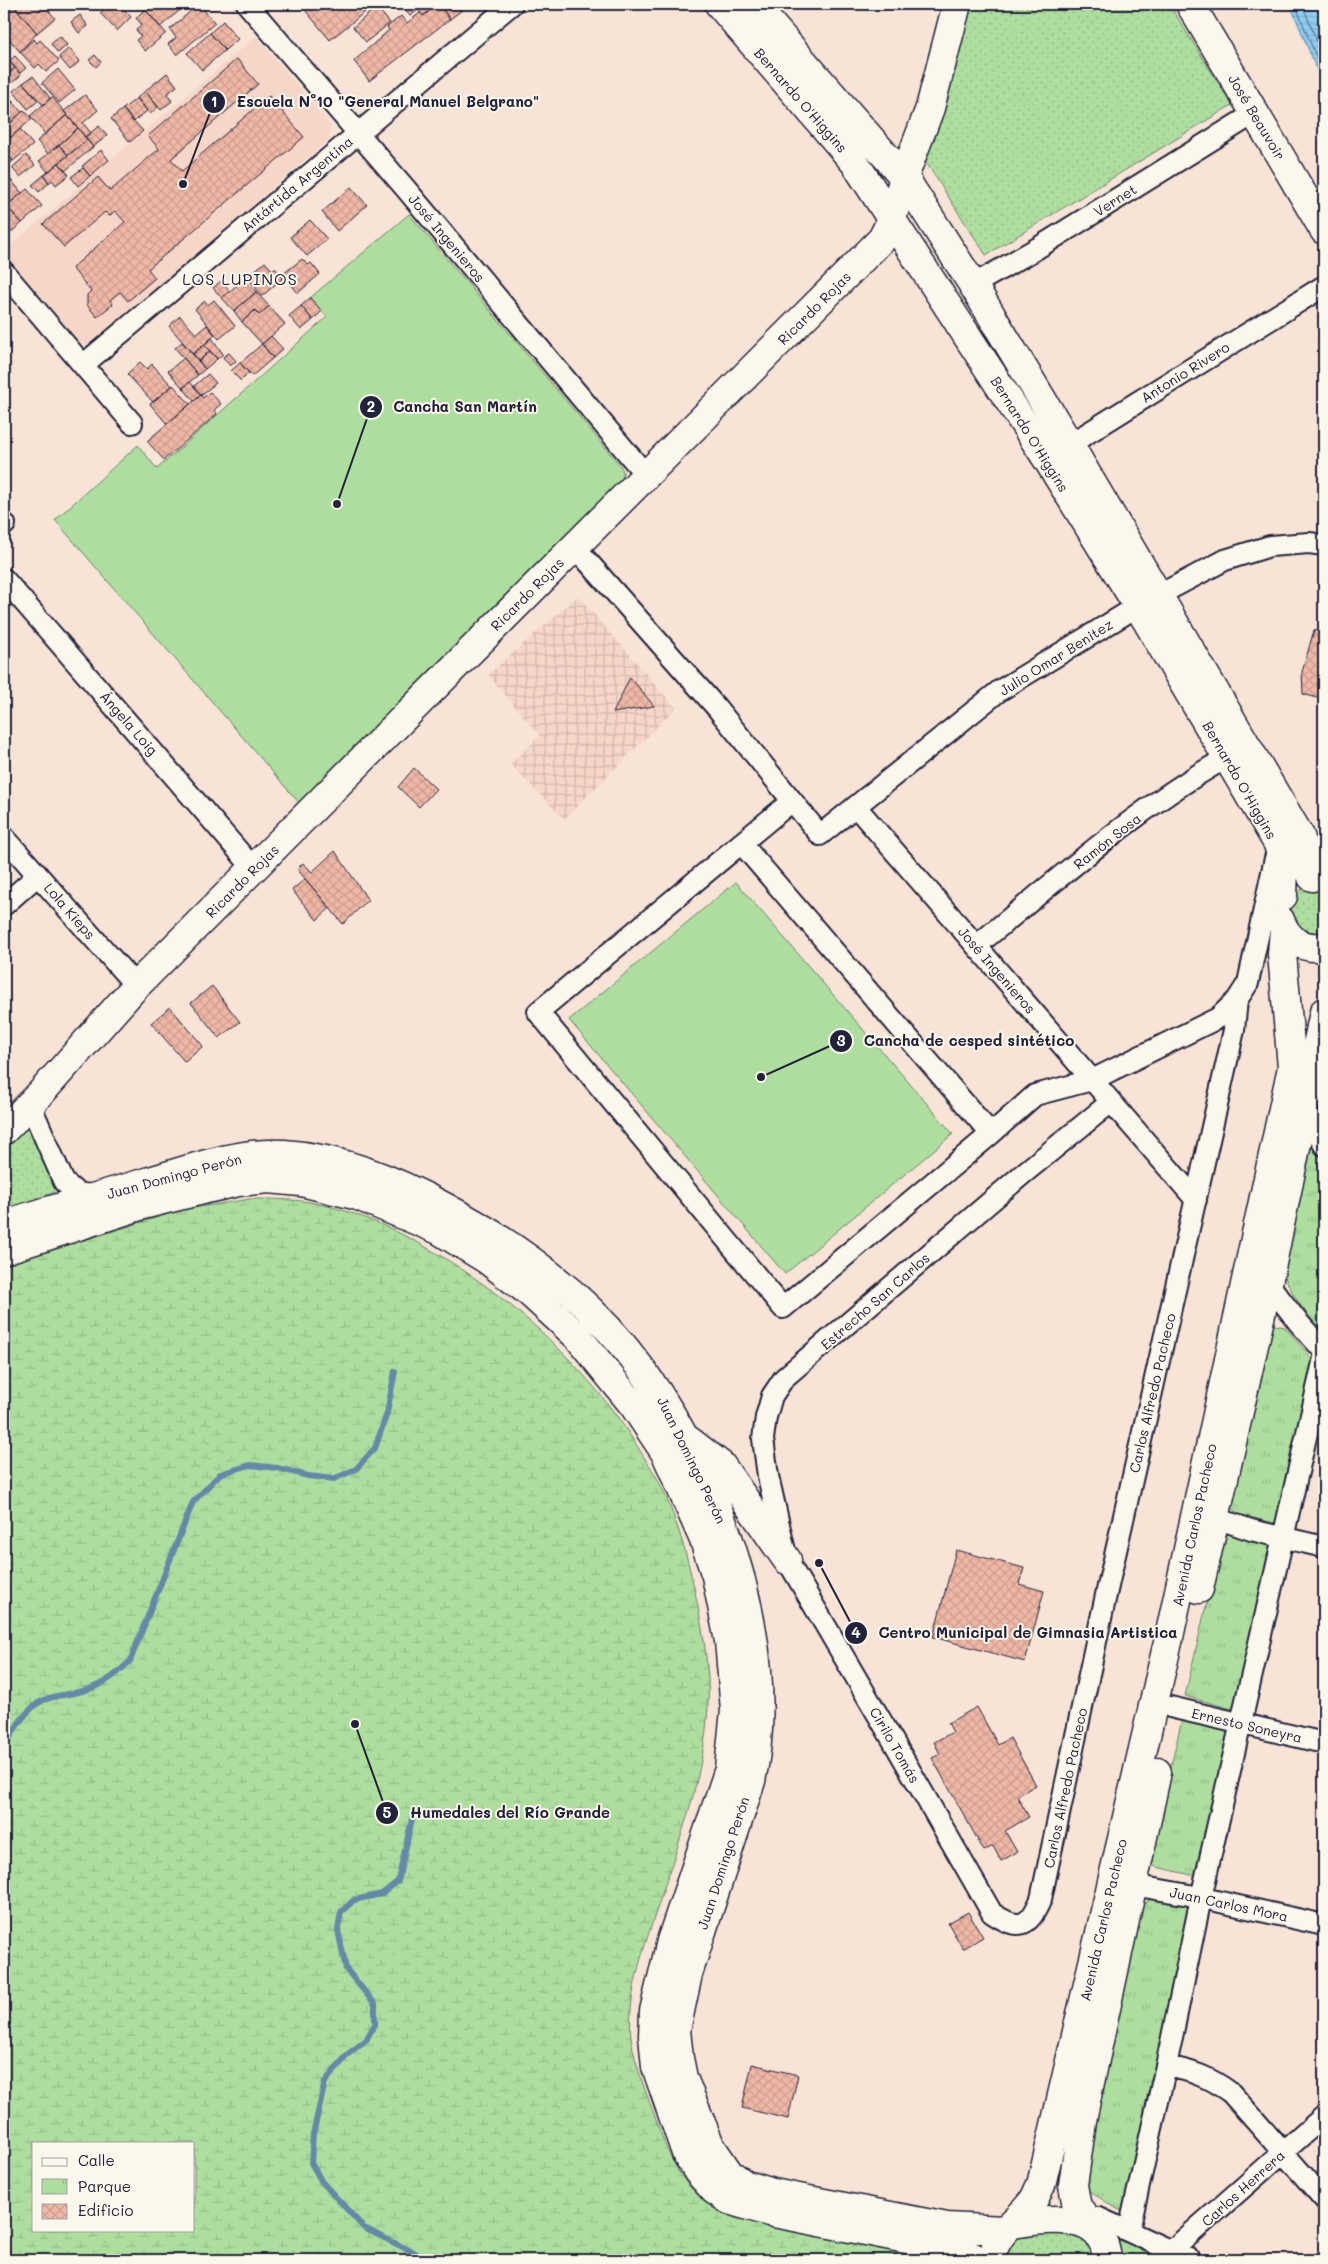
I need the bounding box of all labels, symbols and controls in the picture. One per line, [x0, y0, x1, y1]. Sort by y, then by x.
street label: Bernardo O'Higgins [750, 44, 852, 156]
street label: José Beauvoir [1224, 71, 1290, 163]
callout: Escuela N°10 "General Manuel Belgrano" [202, 87, 550, 117]
text: 1 [211, 91, 217, 111]
text: Escuela N°10 "General Manuel Belgrano" [237, 91, 539, 111]
street label: Antártida Argentina [237, 132, 357, 236]
street label: Vernet [1090, 179, 1140, 221]
street label: José Ingenieros [405, 190, 489, 286]
street label: Ricardo Rojas [773, 267, 855, 349]
district label: LOS LUPINOS [182, 268, 298, 289]
street label: Antonio Rivero [1137, 337, 1233, 407]
street label: Bernardo O'Higgins [987, 373, 1073, 495]
callout: Cancha San Martín [358, 392, 547, 422]
text: 2 [367, 396, 375, 416]
text: Cancha San Martín [393, 396, 537, 416]
street label: Ricardo Rojas [486, 553, 568, 635]
street label: Julio Omar Benitez [996, 614, 1117, 700]
street label: Ángela Loig [96, 687, 162, 759]
street label: Bernardo O'Higgins [1198, 718, 1282, 842]
street label: Ramón Sosa [1069, 809, 1145, 873]
street label: Ricardo Rojas [201, 840, 283, 922]
street label: Lola Kieps [40, 879, 100, 943]
street label: José Ingenieros [954, 922, 1040, 1018]
callout: Cancha de cesped sintético [829, 1026, 1084, 1056]
text: 3 [836, 1030, 846, 1050]
text: Cancha de cesped sintético [864, 1030, 1074, 1050]
street label: Juan Domingo Perón [105, 1149, 243, 1203]
street label: Estrecho San Carlos [816, 1248, 934, 1354]
street label: Carlos Alfredo Pacheco [1124, 1311, 1180, 1475]
street label: Juan Domingo Perón [653, 1394, 731, 1526]
street label: Avenida Carlos Pacheco [1167, 1442, 1221, 1608]
callout: Centro Municipal de Gimnasia Artistica [843, 1618, 1188, 1648]
text: 4 [851, 1622, 861, 1642]
text: Centro Municipal de Gimnasia Artistica [878, 1622, 1178, 1642]
street label: Ernesto Soneyra [1190, 1703, 1304, 1747]
street label: Cirilo Tomás [866, 1704, 924, 1786]
street label: Carlos Alfredo Pacheco [1039, 1706, 1091, 1870]
street label: Juan Domingo Perón [693, 1794, 753, 1932]
callout: Humedales del Río Grande [375, 1798, 620, 1828]
text: 5 [383, 1802, 392, 1822]
text: Humedales del Río Grande [410, 1802, 610, 1822]
street label: Avenida Carlos Pacheco [1075, 1837, 1131, 2003]
street label: Juan Carlos Mora [1168, 1882, 1290, 1926]
legend [32, 2142, 195, 2232]
street label: Carlos Herrera [1197, 2145, 1289, 2231]
text: Calle [78, 2150, 115, 2170]
text: Parque [78, 2176, 131, 2196]
text: Edificio [78, 2200, 134, 2220]

